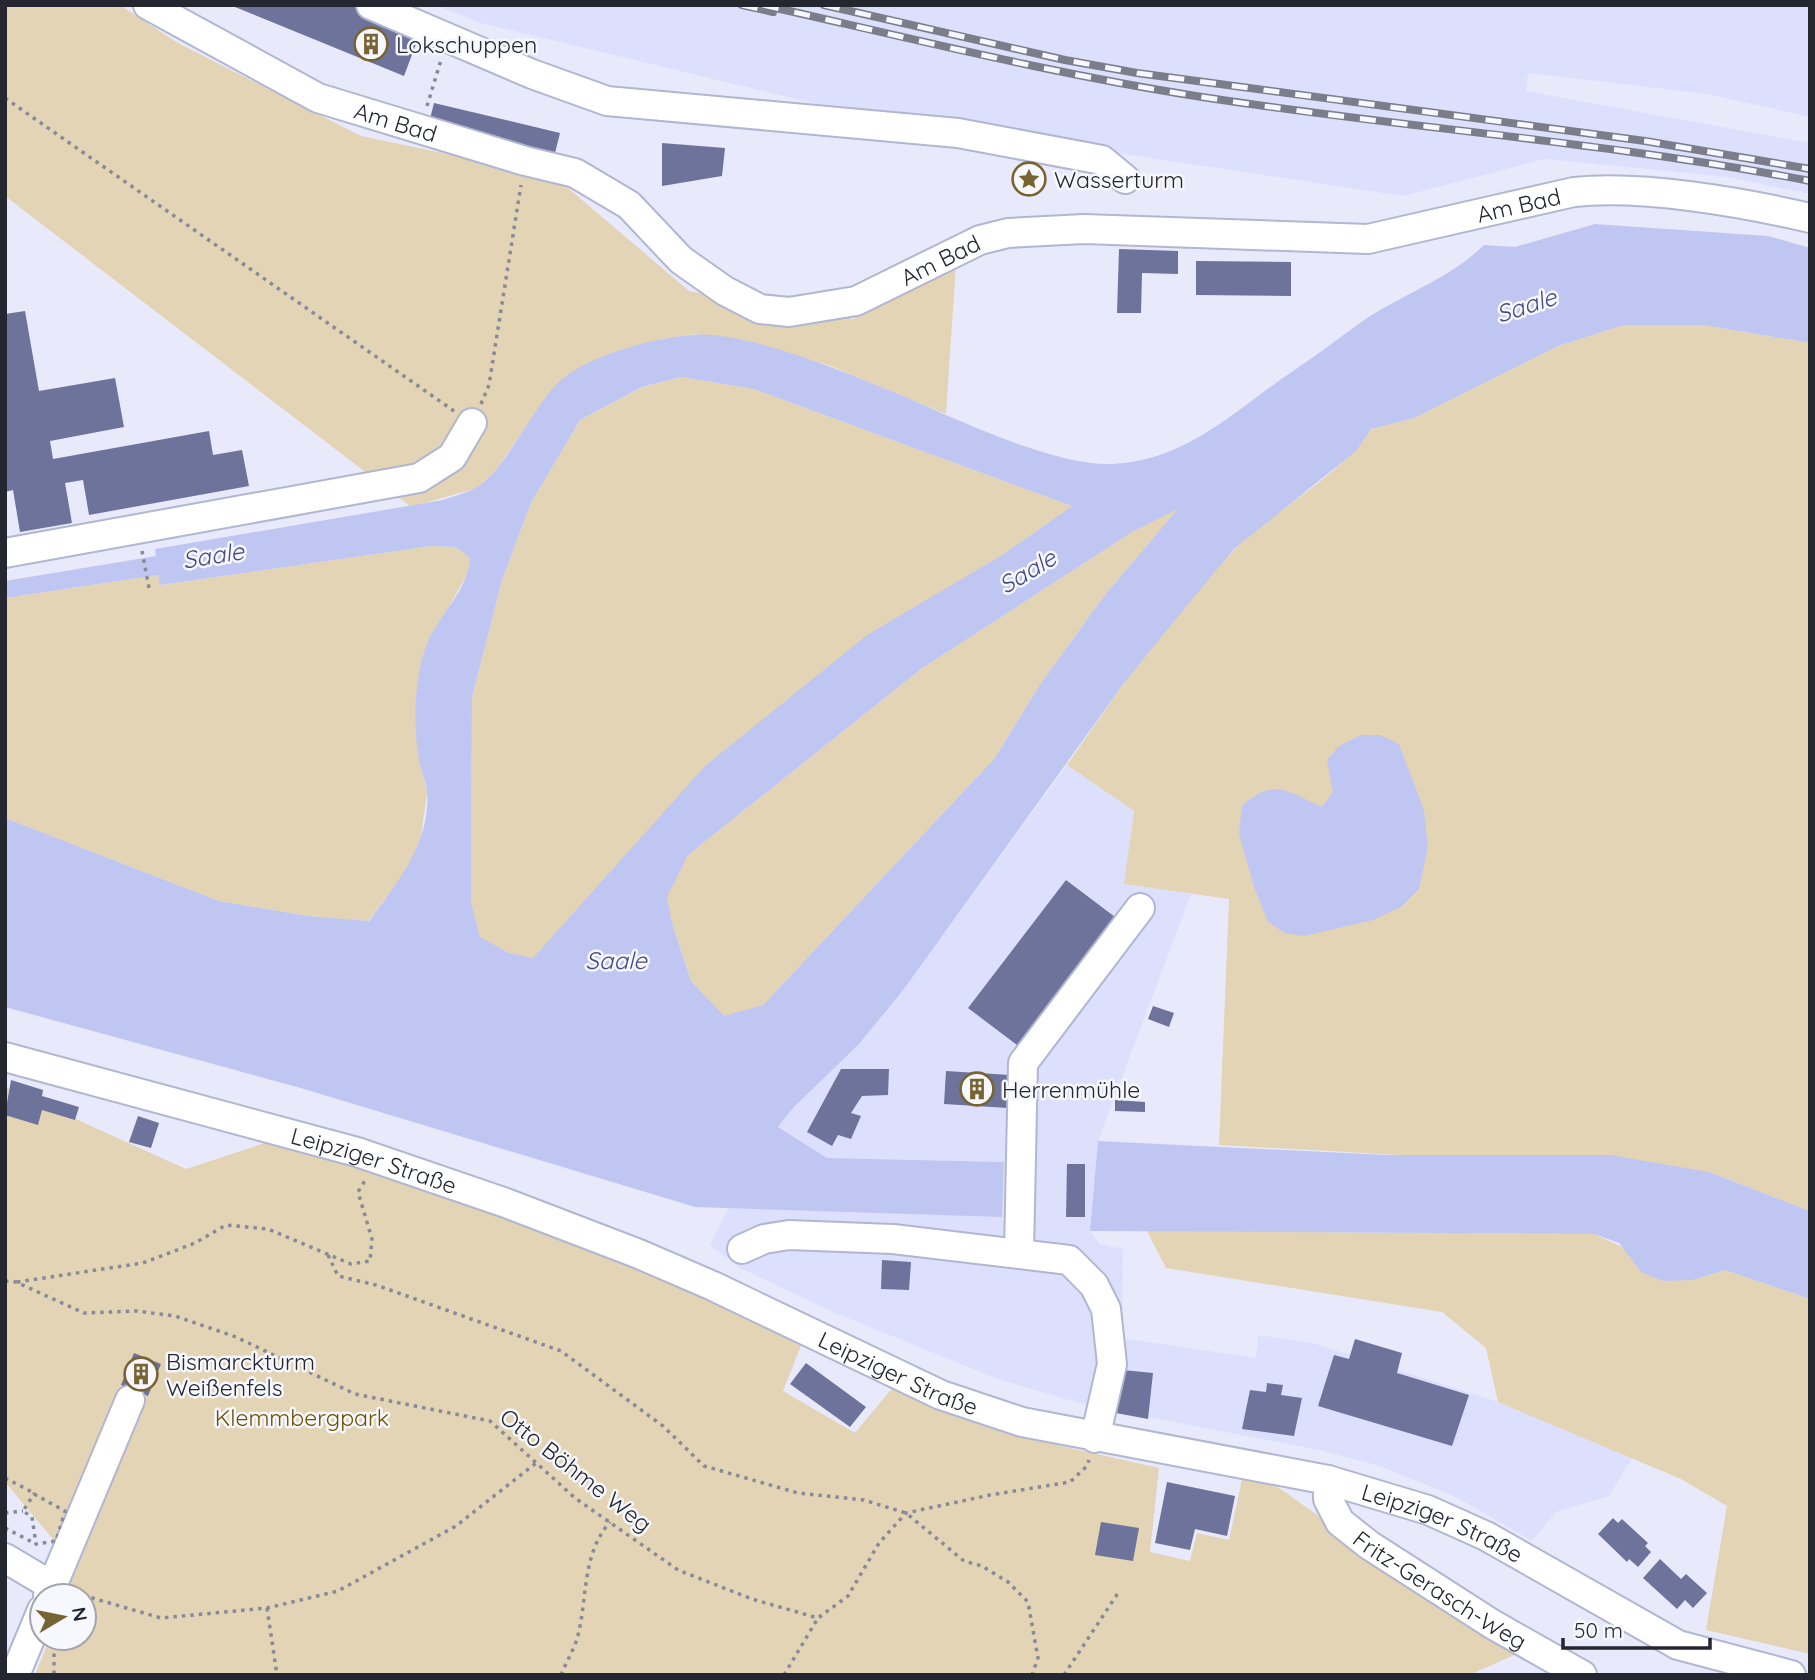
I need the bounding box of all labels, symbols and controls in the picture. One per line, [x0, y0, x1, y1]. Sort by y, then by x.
building icon: Lokschuppen [352, 25, 390, 63]
place label: Lokschuppen [396, 30, 537, 59]
street label: Am Bad [351, 95, 441, 148]
place icon: Wasserturm [1010, 160, 1048, 198]
place label: Wasserturm [1054, 165, 1184, 194]
street label: Am Bad [1474, 181, 1563, 228]
street label: Am Bad [896, 228, 985, 291]
water label: Saale [1492, 281, 1561, 329]
water label: Saale [180, 535, 247, 575]
water label: Saale [993, 542, 1062, 600]
water label: Saale [585, 945, 648, 975]
building icon: Herrenmühle [958, 1070, 996, 1108]
place label: Herrenmühle [1002, 1075, 1140, 1104]
street label: Leipziger Straße [288, 1120, 461, 1200]
street label: Leipziger Straße [814, 1324, 982, 1421]
place label: Bismarckturm Weißenfels [166, 1347, 315, 1402]
building icon: Bismarckturm Weißenfels [122, 1355, 160, 1393]
street label: Otto Böhme Weg [494, 1402, 658, 1538]
park label: Klemmbergpark [215, 1403, 389, 1432]
street label: Leipziger Straße [1359, 1477, 1528, 1569]
street label: Fritz-Gerasch-Weg [1348, 1524, 1532, 1655]
north arrow [28, 1582, 98, 1652]
text: N [67, 1605, 93, 1623]
scale bar [1563, 1606, 1710, 1650]
text: 50 m [1574, 1617, 1623, 1643]

